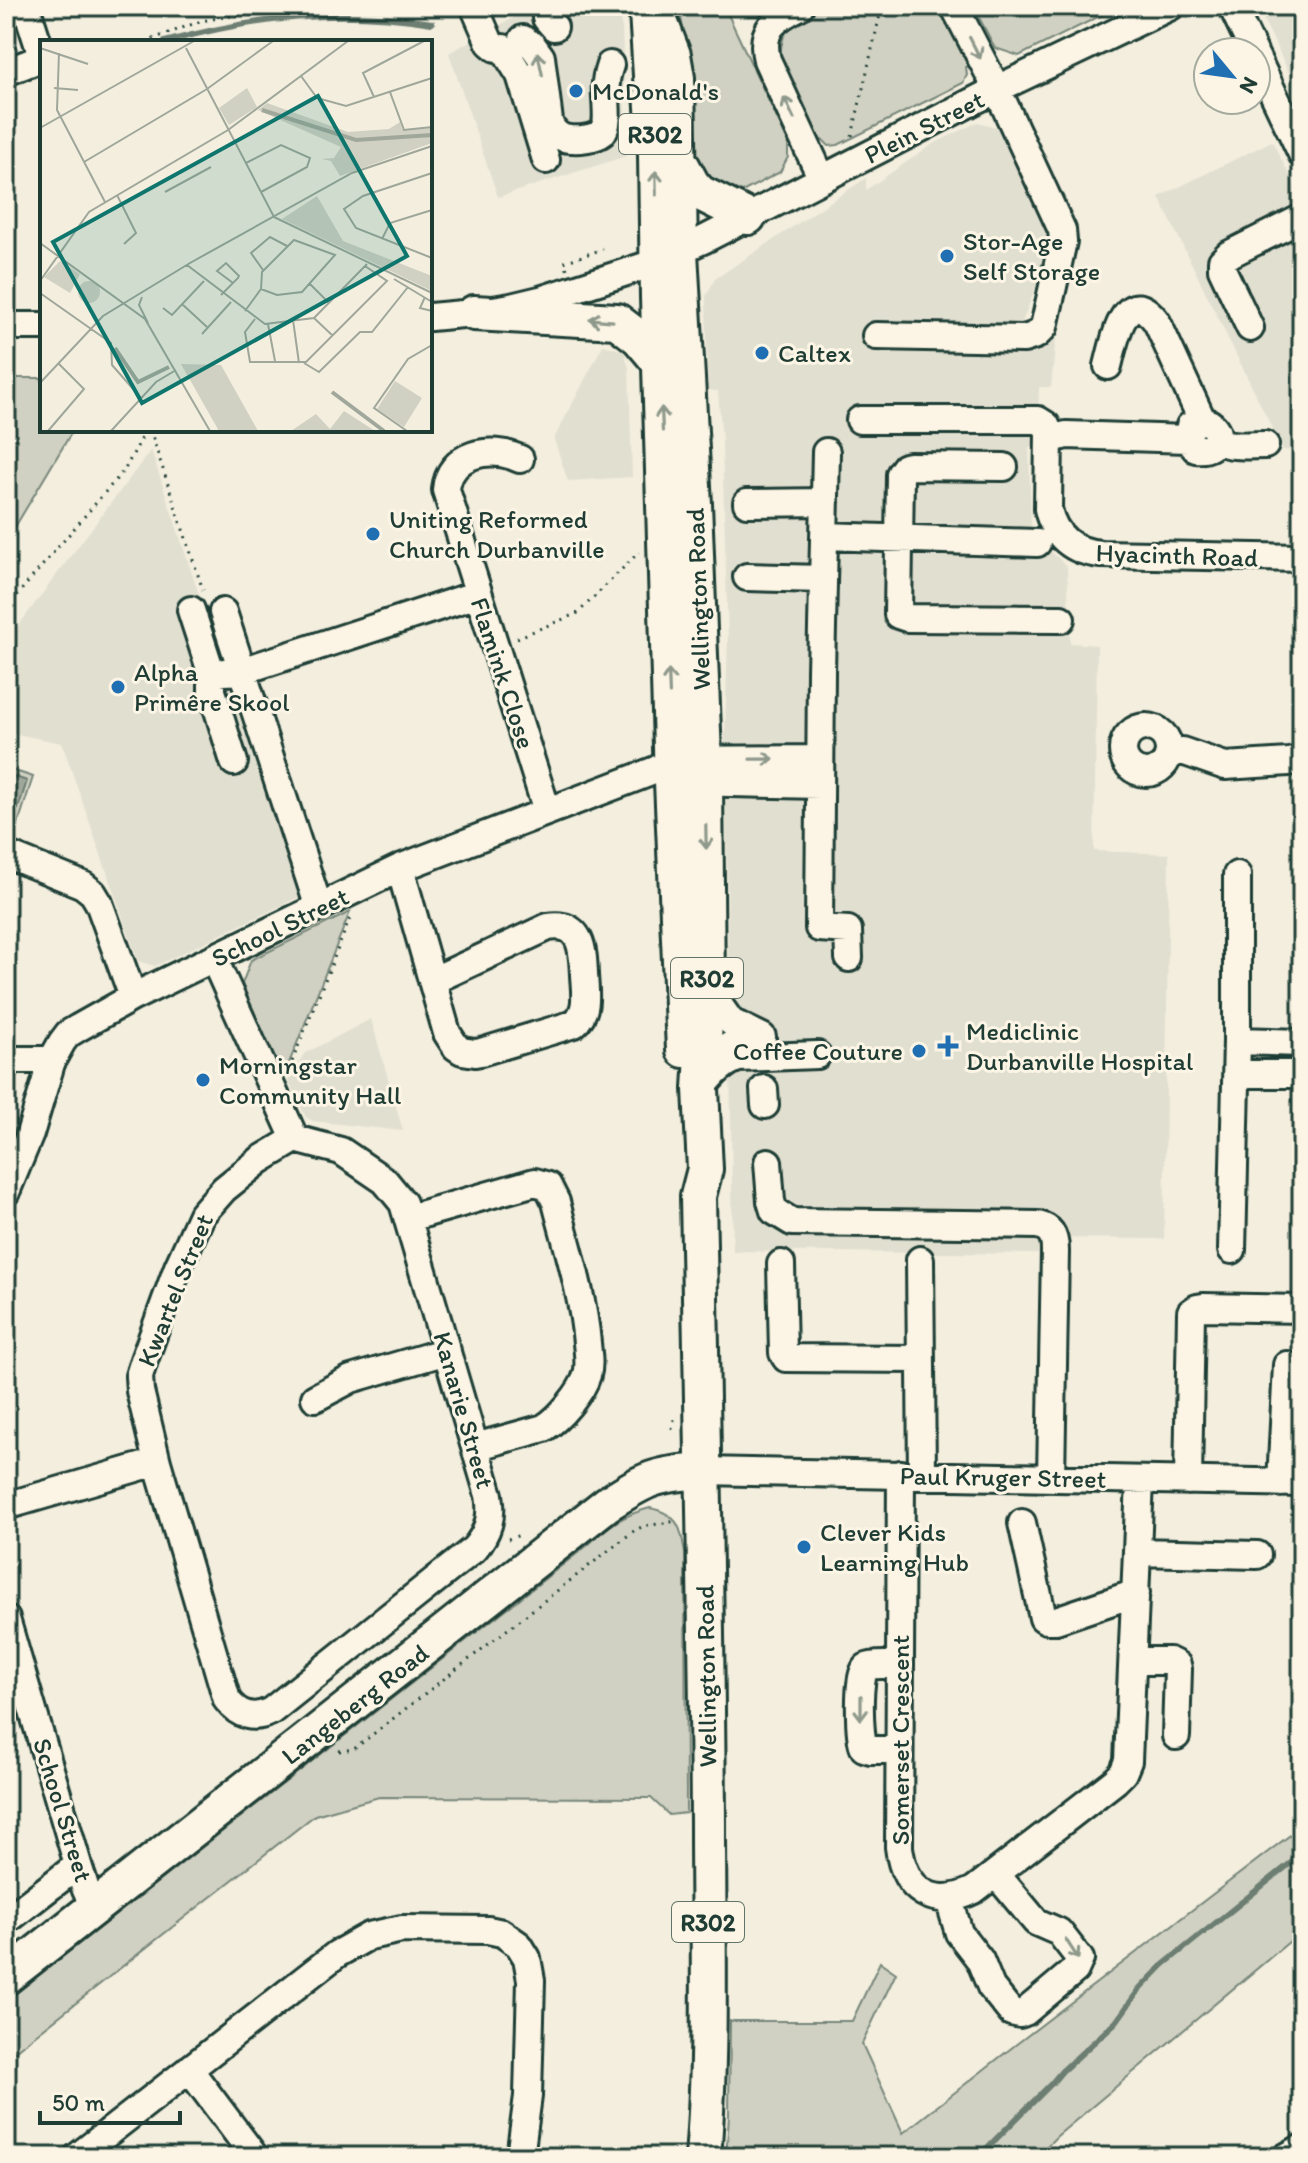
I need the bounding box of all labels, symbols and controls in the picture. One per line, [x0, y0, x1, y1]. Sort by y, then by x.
one-way arrow [968, 35, 984, 59]
north arrow [1192, 36, 1272, 116]
inset map [40, 40, 432, 432]
one-way arrow [532, 52, 547, 78]
text: N [1234, 72, 1264, 98]
place label: McDonald's [592, 75, 719, 107]
marker: McDonald's [567, 82, 585, 100]
street label: Plein Street [859, 83, 990, 171]
one-way arrow [781, 96, 796, 120]
road number: R302 [619, 114, 691, 154]
one-way arrow [648, 170, 664, 197]
place label: Stor-Age Self Storage [963, 225, 1100, 287]
marker: Stor-Age Self Storage [938, 247, 956, 265]
one-way arrow [588, 312, 615, 327]
place label: Caltex [778, 337, 851, 369]
marker: Caltex [753, 344, 771, 362]
one-way arrow [655, 406, 670, 433]
place label: Uniting Reformed Church Durbanville [389, 503, 605, 565]
street label: Wellington Road [679, 506, 717, 691]
marker: Uniting Reformed Church Durbanville [364, 525, 382, 543]
street label: Hyacinth Road [1095, 536, 1259, 574]
street label: Flamink Close [463, 593, 543, 753]
place label: Alpha Primêre Skool [134, 656, 290, 718]
one-way arrow [662, 669, 677, 696]
marker: Alpha Primêre Skool [109, 678, 127, 696]
one-way arrow [748, 752, 775, 767]
one-way arrow [698, 823, 714, 850]
street label: School Street [206, 880, 354, 974]
road number: R302 [671, 958, 743, 998]
place label: Mediclinic Durbanville Hospital [966, 1015, 1193, 1077]
place label: Coffee Couture [733, 1035, 903, 1067]
marker: Mediclinic Durbanville Hospital [937, 1035, 959, 1057]
marker: Coffee Couture [910, 1042, 928, 1060]
place label: Morningstar Community Hall [219, 1049, 401, 1111]
marker: Morningstar Community Hall [194, 1071, 212, 1089]
street label: Kwartel Street [130, 1209, 220, 1371]
street label: Kanarie Street [426, 1328, 502, 1492]
street label: Paul Kruger Street [899, 1459, 1107, 1495]
place label: Clever Kids Learning Hub [820, 1516, 969, 1578]
marker: Clever Kids Learning Hub [795, 1538, 813, 1556]
street label: Wellington Road [688, 1584, 724, 1768]
street label: Somerset Crescent [884, 1634, 916, 1845]
street label: Langeberg Road [275, 1637, 435, 1771]
one-way arrow [853, 1694, 869, 1721]
street label: School Street [26, 1734, 100, 1886]
road number: R302 [672, 1902, 744, 1942]
one-way arrow [1064, 1938, 1081, 1960]
scale bar [40, 2075, 180, 2125]
text: 50 m [52, 2088, 105, 2117]

